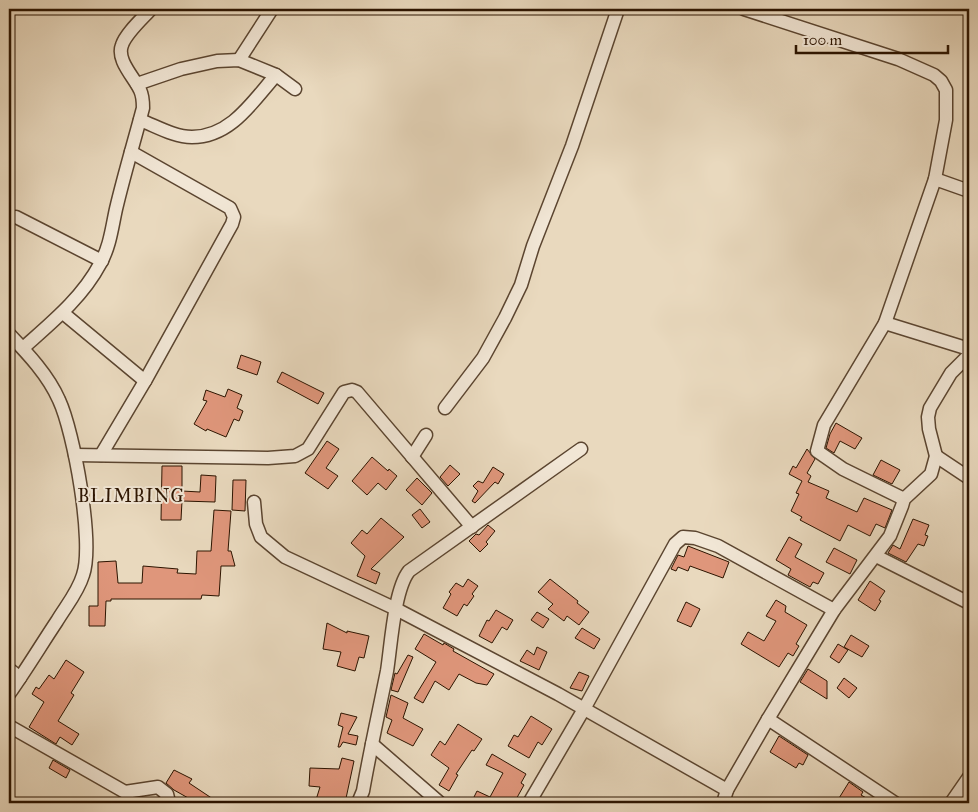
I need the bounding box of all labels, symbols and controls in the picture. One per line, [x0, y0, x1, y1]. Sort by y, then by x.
scale bar [796, 22, 948, 54]
text: 100 m [803, 31, 843, 49]
district label: BLIMBING [77, 485, 185, 507]

